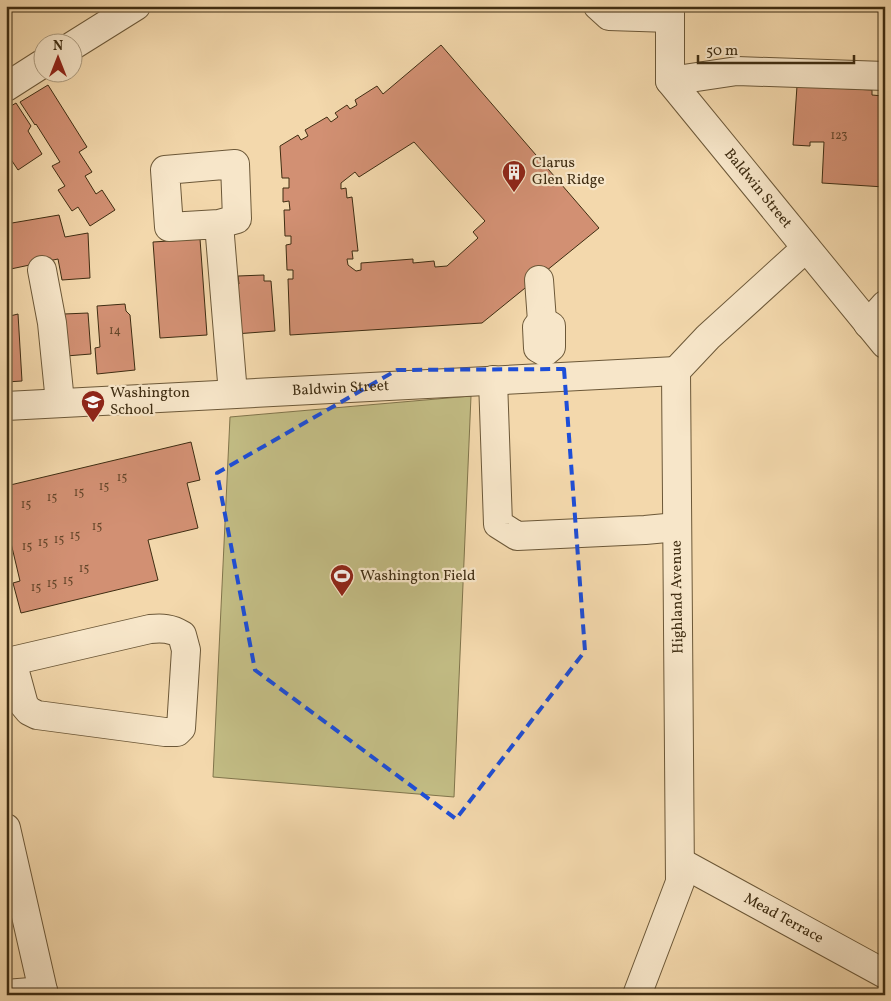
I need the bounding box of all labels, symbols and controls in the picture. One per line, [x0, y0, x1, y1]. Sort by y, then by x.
north arrow [32, 32, 82, 82]
scale bar [698, 32, 855, 64]
text: N [53, 37, 63, 56]
text: 50 m [706, 41, 738, 62]
house number: 123 [831, 128, 847, 144]
street label: Baldwin Street [719, 144, 797, 233]
place label: Clarus Glen Ridge [532, 153, 605, 191]
building icon: Clarus Glen Ridge [501, 159, 527, 193]
house number: 14 [109, 323, 121, 339]
street label: Baldwin Street [291, 376, 390, 402]
place label: Washington School [110, 383, 190, 421]
school or university icon: Washington School [80, 389, 106, 423]
house number: 15 [117, 470, 127, 486]
house number: 15 [99, 479, 109, 495]
house number: 15 [74, 485, 84, 501]
house number: 15 [47, 490, 57, 506]
house number: 15 [21, 497, 31, 513]
house number: 15 [92, 519, 102, 535]
house number: 15 [70, 528, 80, 544]
house number: 15 [54, 532, 64, 548]
house number: 15 [38, 535, 48, 551]
house number: 15 [22, 539, 32, 555]
street label: Highland Avenue [667, 540, 689, 654]
house number: 15 [79, 561, 89, 577]
sports icon: Washington Field [329, 563, 355, 597]
place label: Washington Field [360, 566, 476, 587]
house number: 15 [63, 573, 73, 589]
house number: 15 [47, 576, 57, 592]
house number: 15 [31, 580, 41, 596]
street label: Mead Terrace [740, 888, 827, 949]

